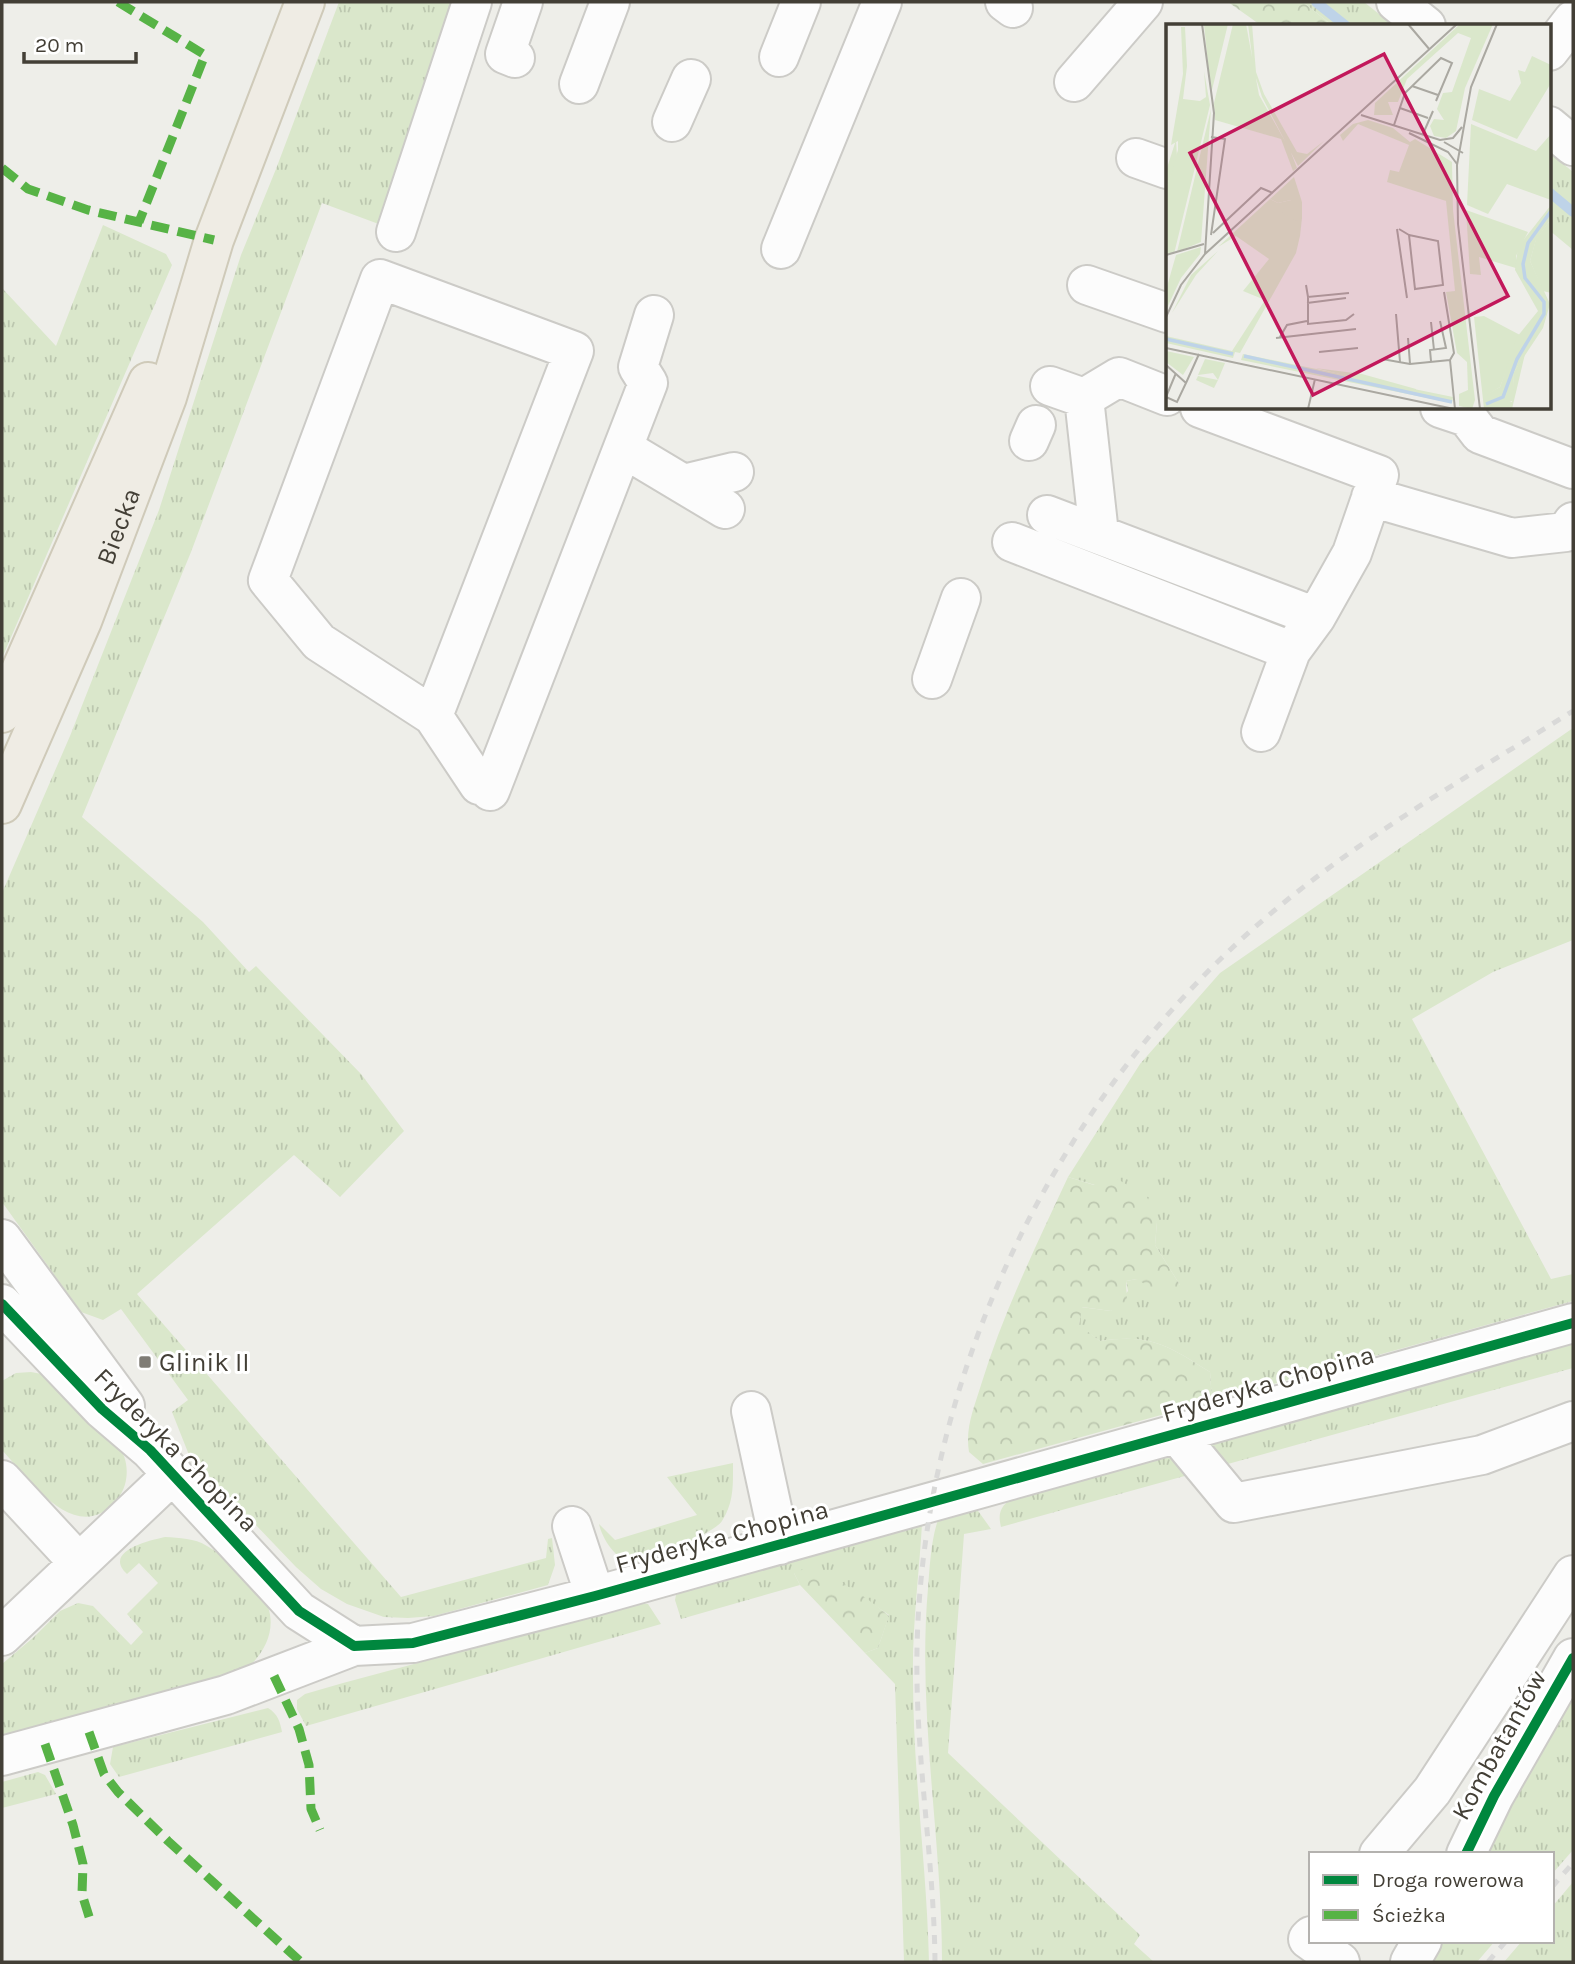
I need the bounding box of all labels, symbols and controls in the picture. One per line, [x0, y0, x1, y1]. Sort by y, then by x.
scale bar [24, 21, 136, 65]
inset map [1166, 24, 1550, 410]
text: 20 m [35, 33, 84, 57]
street label: Biecka [89, 484, 147, 569]
street label: Fryderyka Chopina [1158, 1339, 1378, 1429]
place label: Glinik II [159, 1347, 250, 1378]
marker: Glinik II [137, 1354, 153, 1370]
street label: Fryderyka Chopina [88, 1362, 264, 1538]
street label: Fryderyka Chopina [612, 1494, 832, 1580]
street label: Kombatantów [1445, 1664, 1553, 1825]
legend [1309, 1852, 1554, 1943]
text: Droga rowerowa [1372, 1868, 1524, 1892]
text: Ścieżka [1372, 1903, 1446, 1927]

